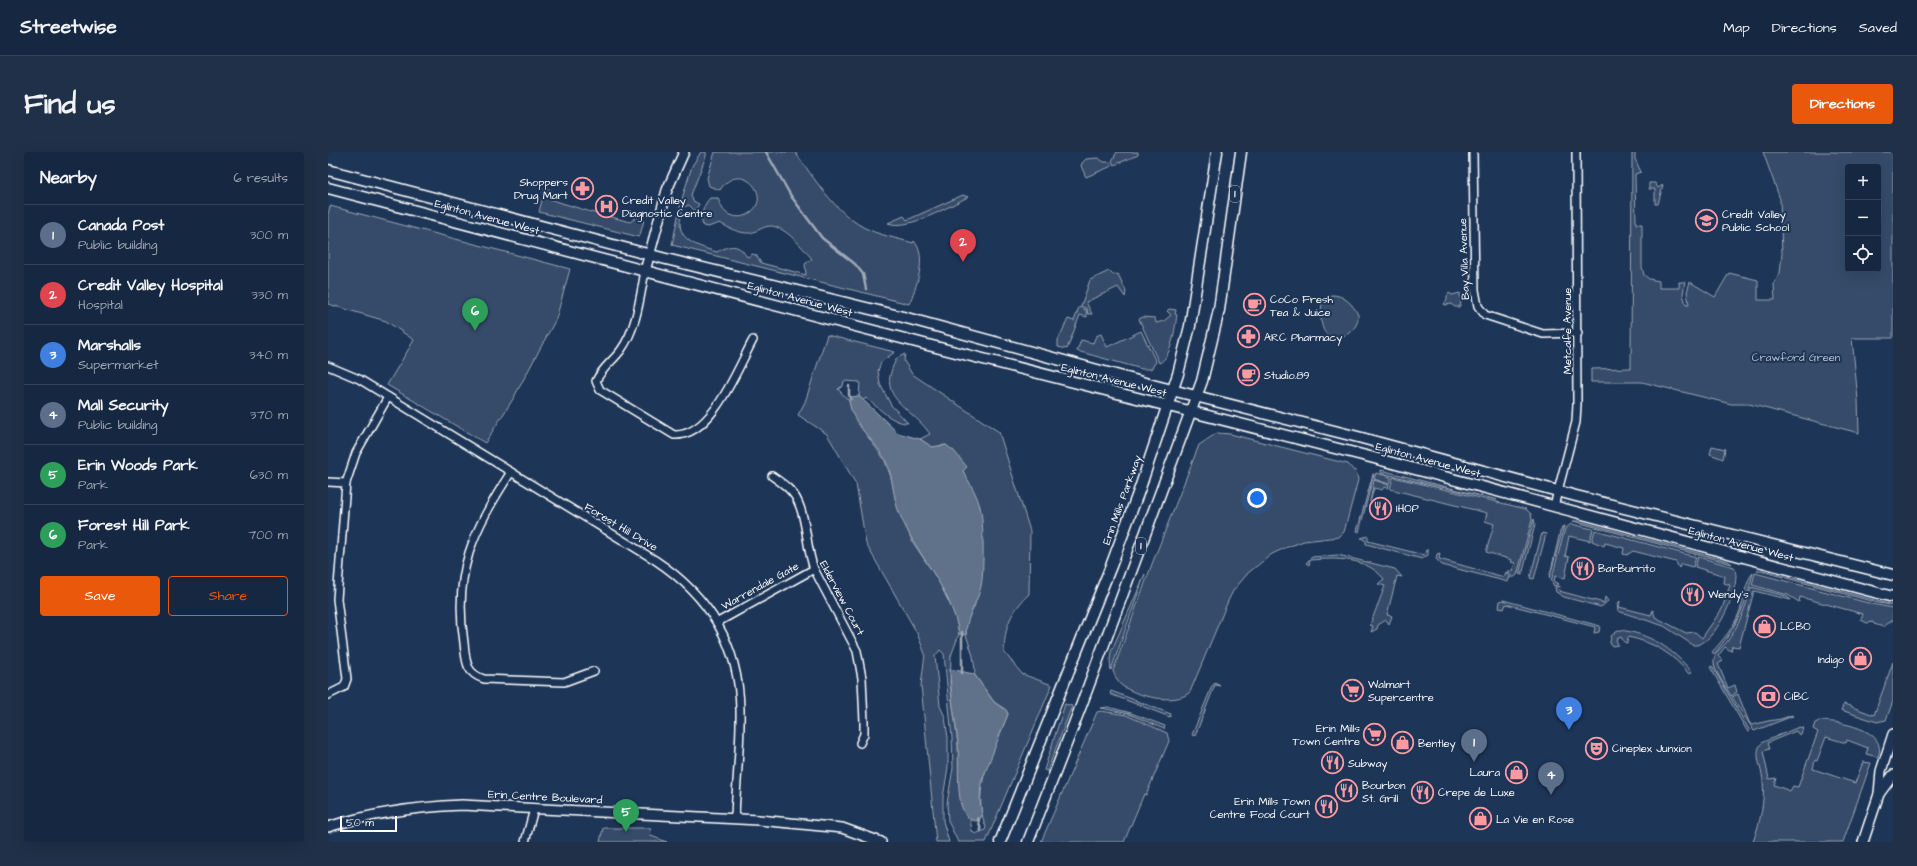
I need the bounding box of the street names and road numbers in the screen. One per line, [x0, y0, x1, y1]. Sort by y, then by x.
road number: 1 [1230, 186, 1240, 202]
street label: Eglinton Avenue West [433, 196, 542, 239]
street label: Bay Villa Avenue [1455, 218, 1474, 300]
street label: Eglinton Avenue West [746, 278, 855, 321]
street label: Metcalfe Avenue [1560, 288, 1575, 374]
street label: Eglinton Avenue West [1060, 360, 1169, 401]
street label: Eglinton Avenue West [1374, 439, 1483, 482]
street label: Erin Mills Parkway [1099, 453, 1146, 547]
street label: Forest Hill Drive [582, 499, 660, 555]
street label: Eglinton Avenue West [1687, 523, 1796, 566]
road number: 1 [1136, 538, 1146, 554]
street label: Warrendale Gate [719, 558, 801, 614]
street label: Elderview Court [816, 558, 868, 638]
street label: Erin Centre Boulevard [487, 787, 603, 808]

